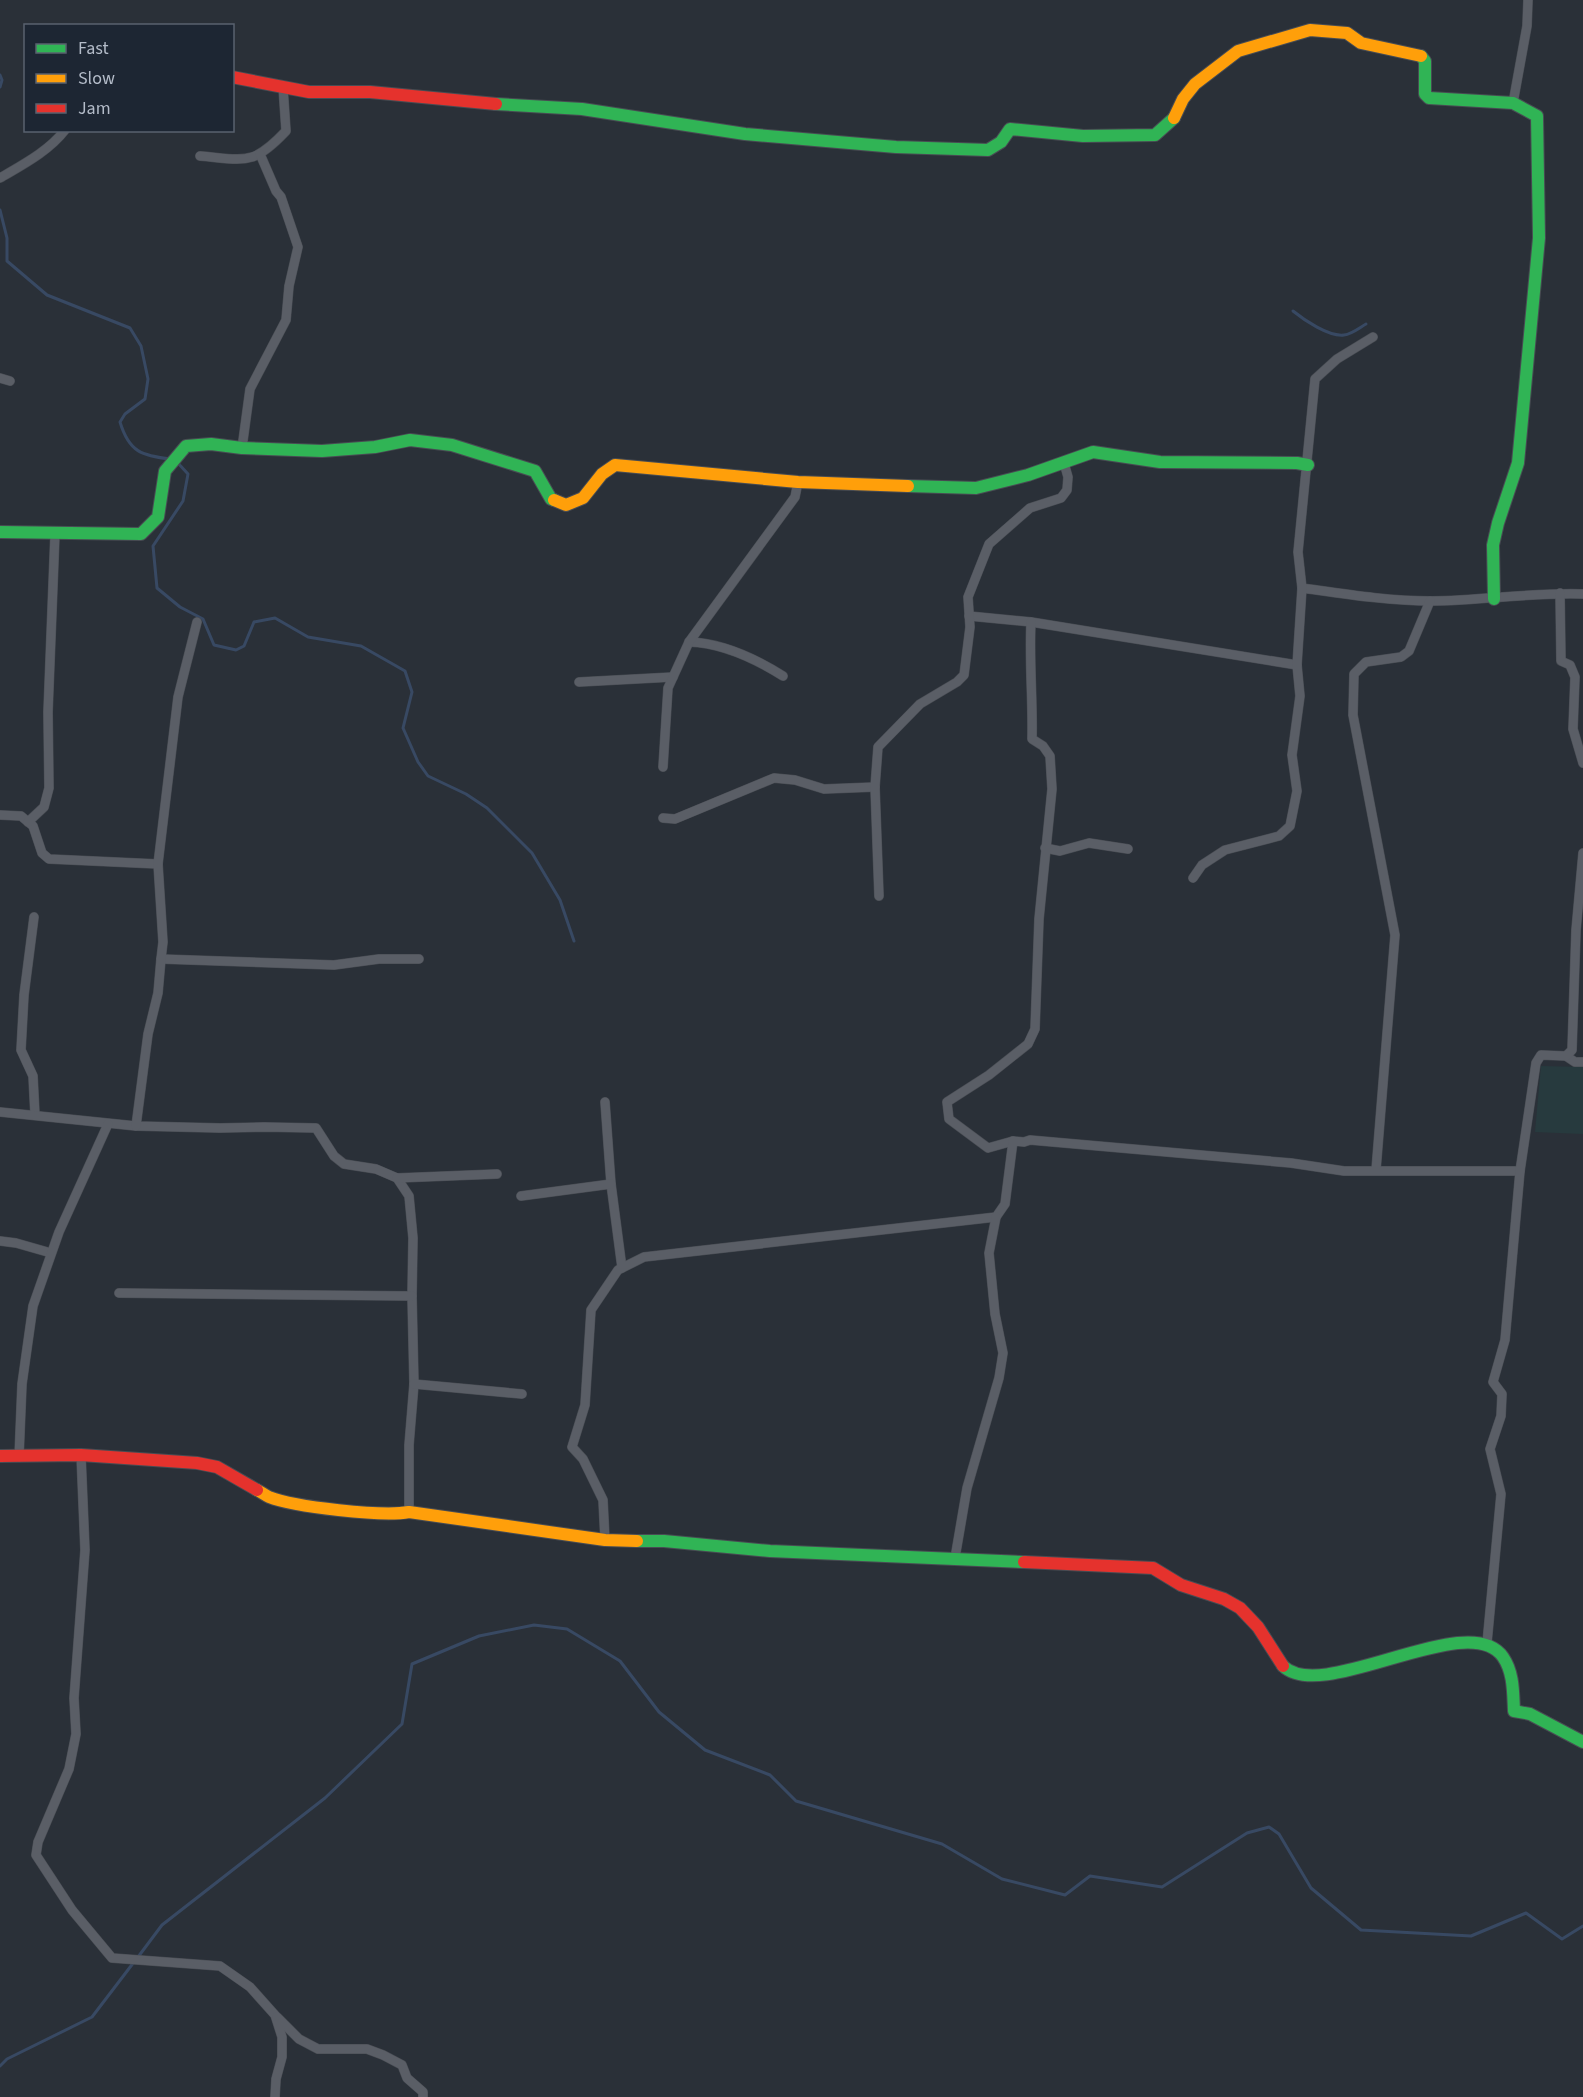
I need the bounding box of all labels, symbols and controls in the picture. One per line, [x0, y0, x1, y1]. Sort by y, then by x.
legend [24, 24, 234, 132]
text: Fast [78, 36, 109, 61]
text: Slow [78, 66, 115, 91]
text: Jam [78, 96, 111, 121]

